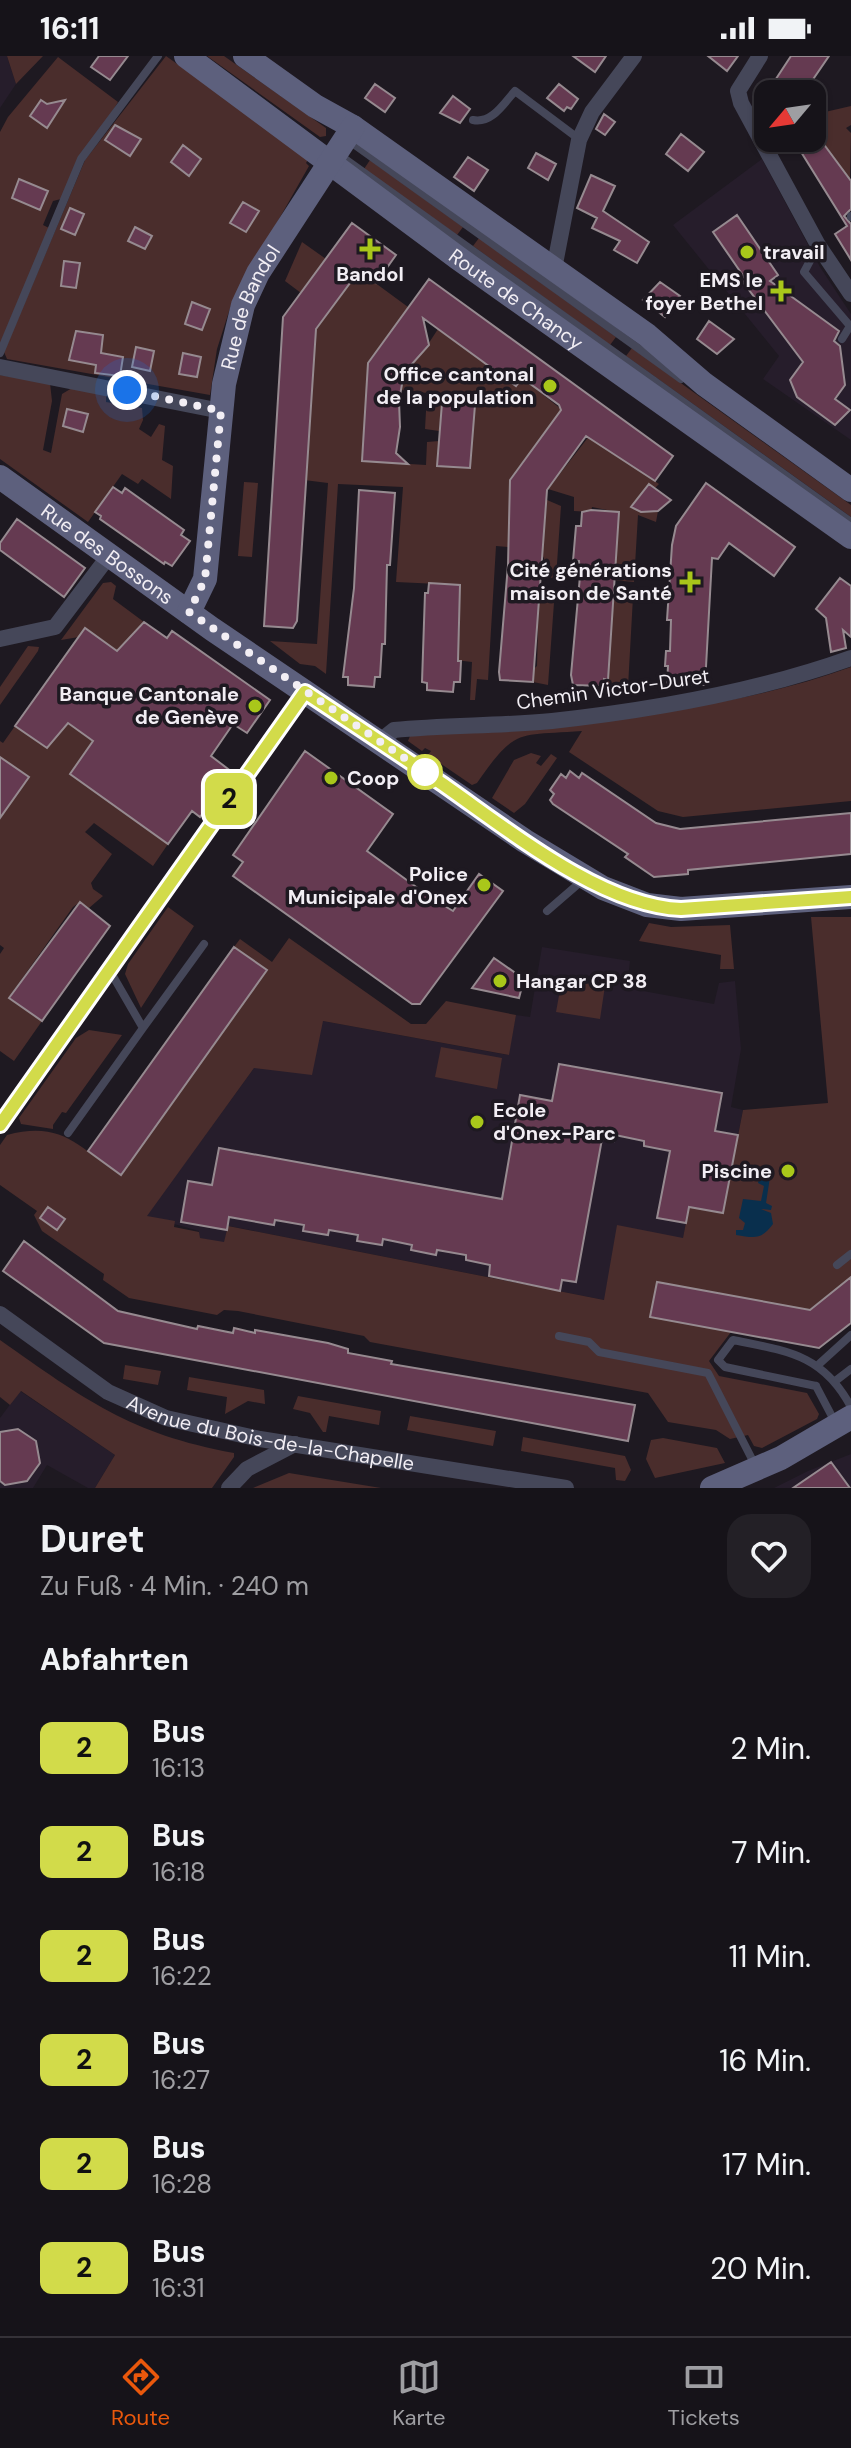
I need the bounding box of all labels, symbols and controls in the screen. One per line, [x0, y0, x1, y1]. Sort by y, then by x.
text: 16:11 [40, 9, 99, 48]
north arrow [754, 80, 826, 152]
map controls [754, 80, 826, 152]
place label: travail [763, 239, 825, 265]
street label: Rue de Bandol [215, 240, 286, 372]
marker: Bandol [361, 240, 379, 258]
street label: Route de Chancy [444, 243, 588, 356]
marker: travail [738, 243, 756, 261]
place label: Bandol [336, 261, 404, 287]
place label: EMS le foyer Bethel [645, 267, 763, 316]
marker: EMS le foyer Bethel [770, 280, 792, 302]
place label: Office cantonal de la population [376, 361, 534, 410]
your location [107, 370, 147, 410]
marker: Office cantonal de la population [541, 377, 559, 395]
street label: Rue des Bossons [36, 498, 179, 610]
place label: Cité générations maison de Santé [510, 557, 672, 606]
marker: Cité générations maison de Santé [679, 571, 701, 593]
street label: Chemin Victor-Duret [515, 663, 711, 715]
place label: Banque Cantonale de Genève [59, 681, 239, 730]
marker: Banque Cantonale de Genève [246, 697, 264, 715]
unlabelled marker [408, 755, 442, 789]
place label: Coop [347, 765, 399, 791]
marker: Coop [322, 769, 340, 787]
line badge: 2 [203, 773, 255, 825]
text: 2 [221, 780, 237, 817]
place label: Police Municipale d'Onex [288, 861, 469, 910]
marker: Police Municipale d'Onex [475, 876, 493, 894]
place label: Hangar CP 38 [516, 968, 647, 994]
marker: Hangar CP 38 [491, 972, 509, 990]
place label: Ecole d'Onex-Parc [493, 1097, 616, 1146]
marker: Ecole d'Onex-Parc [468, 1113, 486, 1131]
place label: Piscine [702, 1158, 772, 1184]
marker: Piscine [779, 1162, 797, 1180]
street label: Avenue du Bois-de-la-Chapelle [122, 1389, 416, 1477]
text: Duret [40, 1514, 145, 1564]
button: heart [727, 1514, 811, 1598]
text: Zu Fuß · 4 Min. · 240 m [40, 1569, 309, 1603]
text: Abfahrten [40, 1640, 189, 1679]
text: Bus [152, 1712, 206, 1751]
text: 2 [76, 1729, 92, 1766]
text: 2 Min. [730, 1729, 811, 1768]
text: 16:13 [152, 1751, 205, 1785]
text: Bus [152, 1816, 206, 1855]
text: 2 [76, 1833, 92, 1870]
text: 7 Min. [731, 1833, 811, 1872]
text: 16:18 [152, 1855, 206, 1889]
text: Bus [152, 1920, 206, 1959]
text: 2 [76, 1937, 92, 1974]
text: 11 Min. [729, 1937, 811, 1976]
text: 16:22 [152, 1959, 212, 1993]
text: Bus [152, 2024, 206, 2063]
text: 2 [76, 2041, 92, 2078]
text: 16 Min. [719, 2041, 811, 2080]
text: 16:27 [152, 2063, 210, 2097]
text: Bus [152, 2128, 206, 2167]
text: 2 [76, 2145, 92, 2182]
text: 17 Min. [722, 2145, 811, 2184]
text: 16:28 [152, 2167, 212, 2201]
text: Bus [152, 2232, 206, 2271]
text: 2 [76, 2249, 92, 2286]
text: 20 Min. [710, 2249, 811, 2288]
text: 16:31 [152, 2271, 205, 2305]
tab: Route [111, 2355, 170, 2432]
tab: Karte [392, 2355, 445, 2432]
tab: Tickets [668, 2355, 740, 2432]

